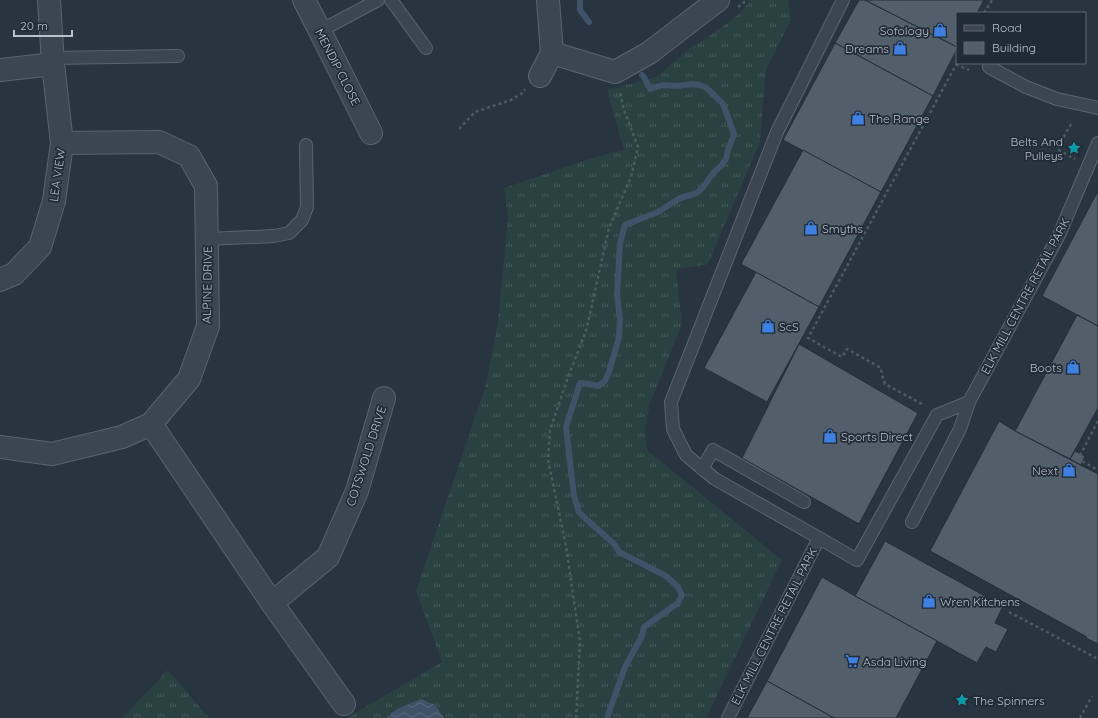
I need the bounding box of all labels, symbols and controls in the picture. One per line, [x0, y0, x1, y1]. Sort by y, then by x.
scale bar [14, 12, 72, 38]
legend [956, 12, 1086, 64]
text: 20 m [20, 18, 48, 33]
text: Road [992, 20, 1022, 35]
shop icon: Sofology [932, 22, 948, 38]
place label: Sofology [880, 23, 929, 38]
street label: MENDIP CLOSE [312, 26, 364, 108]
shop icon: Dreams [892, 40, 908, 56]
text: Building [992, 40, 1036, 55]
place label: Dreams [845, 41, 889, 56]
shop icon: The Range [850, 110, 866, 126]
place label: The Range [869, 111, 930, 126]
place label: Belts And Pulleys [1011, 134, 1063, 163]
place icon: Belts And Pulleys [1066, 140, 1082, 156]
street label: LEA VIEW [46, 147, 68, 203]
street label: ELK MILL CENTRE RETAIL PARK [977, 215, 1073, 377]
shop icon: Smyths [803, 220, 819, 236]
place label: Smyths [822, 221, 863, 236]
street label: ALPINE DRIVE [199, 246, 215, 324]
shop icon: ScS [760, 318, 776, 334]
place label: ScS [779, 319, 799, 334]
shop icon: Boots [1065, 359, 1081, 375]
place label: Boots [1030, 360, 1062, 375]
street label: COTSWOLD DRIVE [343, 404, 389, 508]
shop icon: Sports Direct [822, 428, 838, 444]
place label: Sports Direct [841, 429, 913, 444]
shop icon: Next [1061, 462, 1077, 478]
place label: Next [1032, 463, 1058, 478]
street label: ELK MILL CENTRE RETAIL PARK [728, 545, 820, 707]
shop icon: Wren Kitchens [921, 593, 937, 609]
place label: Wren Kitchens [940, 594, 1020, 609]
supermarket icon: Asda Living [844, 653, 860, 669]
place label: Asda Living [863, 654, 927, 669]
place icon: The Spinners [954, 692, 970, 708]
place label: The Spinners [973, 693, 1045, 708]

